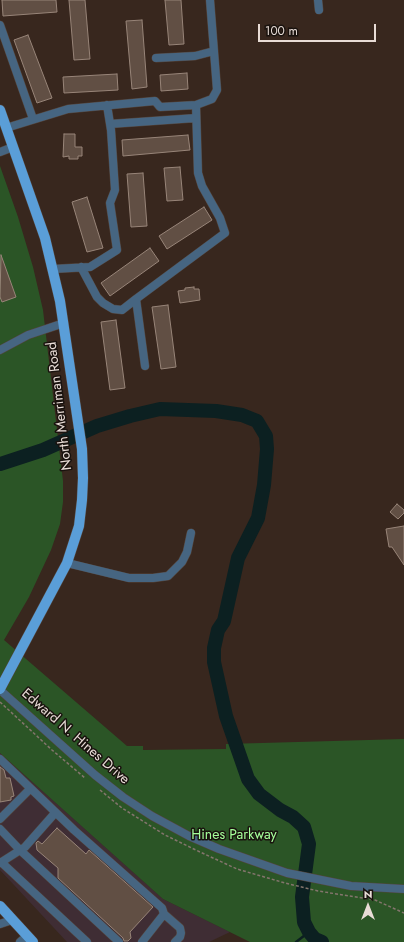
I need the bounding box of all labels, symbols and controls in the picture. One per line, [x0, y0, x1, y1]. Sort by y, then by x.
scale bar [260, 16, 378, 42]
text: 100 m [265, 22, 298, 40]
street label: North Merriman Road [44, 341, 76, 471]
street label: Edward N. Hines Drive [18, 686, 132, 788]
park label: Hines Parkway [191, 828, 277, 844]
north arrow [348, 886, 388, 926]
text: N [364, 886, 372, 902]

